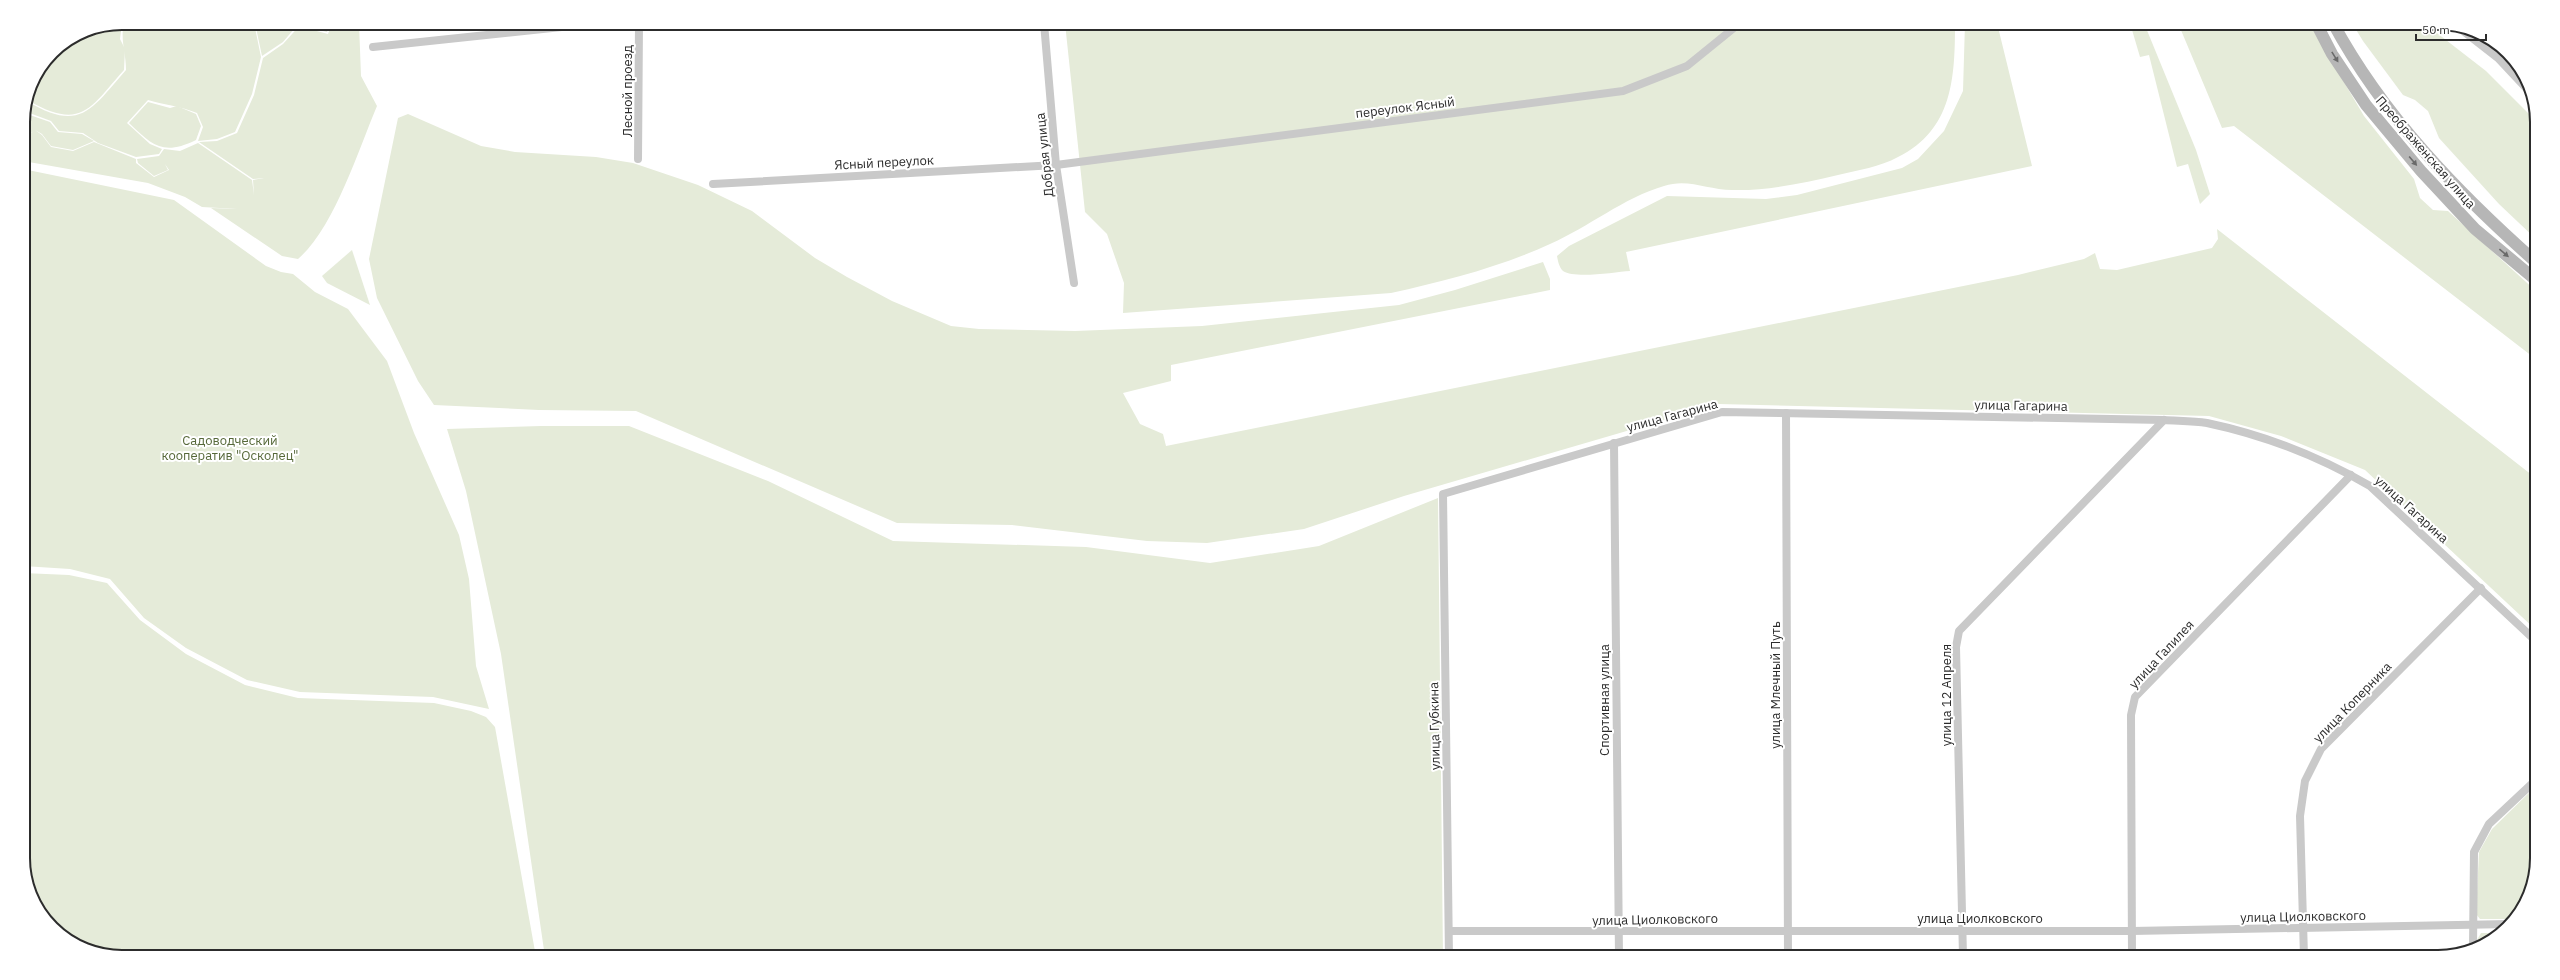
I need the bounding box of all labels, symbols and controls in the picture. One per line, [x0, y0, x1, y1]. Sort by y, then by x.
scale bar [2416, 16, 2486, 42]
text: 50 m [2422, 22, 2450, 37]
street label: Лесной проезд [619, 45, 636, 137]
one-way arrow [2331, 51, 2338, 63]
street label: Преображенская улица [2372, 92, 2479, 212]
street label: переулок Ясный [1354, 93, 1456, 122]
street label: Добрая улица [1032, 112, 1057, 198]
street label: Ясный переулок [834, 151, 934, 174]
one-way arrow [2408, 156, 2417, 166]
one-way arrow [2499, 249, 2509, 258]
street label: улица Гагарина [1625, 395, 1720, 436]
street label: улица Гагарина [1974, 396, 2068, 415]
park label: Садоводческий кооператив "Осколец" [162, 432, 299, 464]
street label: улица Гагарина [2371, 472, 2452, 547]
street label: улица Галилея [2125, 616, 2198, 692]
street label: улица Млечный Путь [1767, 621, 1784, 749]
street label: Спортивная улица [1596, 644, 1613, 756]
street label: улица 12 Апреля [1938, 644, 1955, 746]
street label: улица Коперника [2309, 658, 2395, 746]
street label: улица Губкина [1425, 682, 1444, 770]
street label: улица Циолковского [2240, 907, 2366, 926]
street label: улица Циолковского [1592, 910, 1718, 929]
street label: улица Циолковского [1917, 910, 2043, 927]

